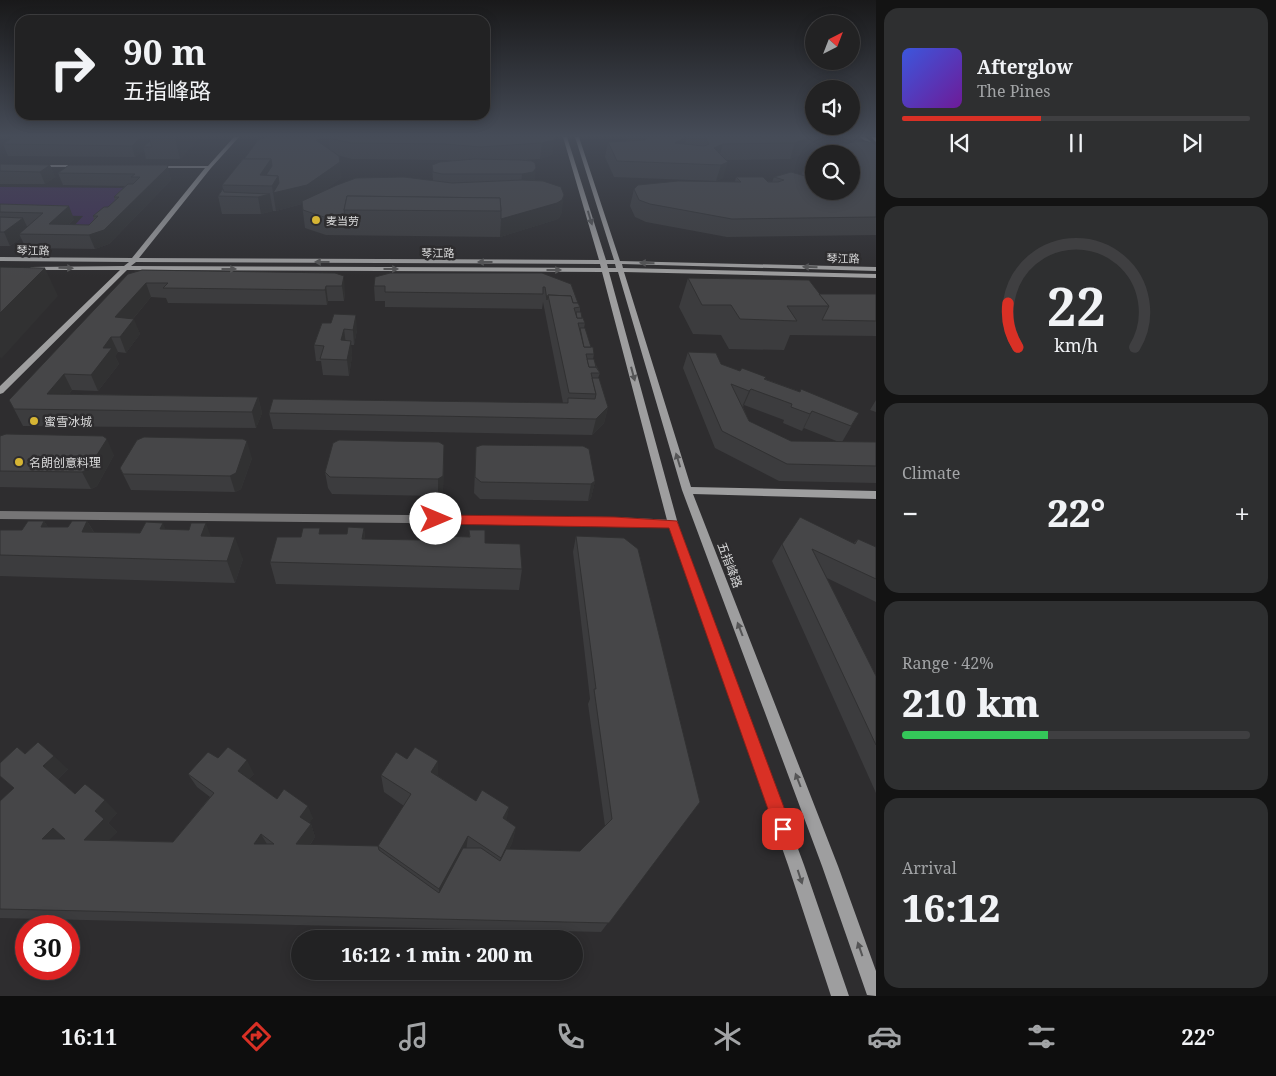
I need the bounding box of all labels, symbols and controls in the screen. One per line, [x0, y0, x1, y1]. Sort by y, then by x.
north arrow [805, 15, 860, 70]
map controls [805, 15, 860, 200]
text: 90 m [123, 28, 206, 75]
icon: right [40, 35, 105, 100]
text: Afterglow [977, 54, 1073, 80]
text: 五指峰路 [123, 75, 211, 105]
button: sound [805, 80, 860, 135]
text: The Pines [977, 80, 1051, 102]
icon: previous [946, 129, 974, 157]
icon: pause [1062, 129, 1090, 157]
icon: next [1178, 129, 1206, 157]
button: search [805, 145, 860, 200]
one-way arrow [586, 210, 594, 225]
place label: 麦当劳 [326, 213, 359, 228]
marker: 麦当劳 [310, 214, 322, 226]
street label: 琴江路 [16, 242, 50, 258]
street label: 琴江路 [422, 245, 455, 260]
street label: 琴江路 [826, 250, 860, 266]
one-way arrow [314, 258, 330, 266]
one-way arrow [477, 258, 493, 266]
one-way arrow [639, 259, 655, 267]
one-way arrow [802, 263, 818, 271]
one-way arrow [58, 264, 74, 272]
one-way arrow [221, 265, 237, 273]
one-way arrow [383, 265, 399, 273]
one-way arrow [546, 266, 562, 274]
text: 22 [1047, 270, 1105, 341]
text: km/h [1054, 333, 1098, 357]
one-way arrow [629, 367, 637, 382]
place label: 蜜雪冰城 [44, 413, 92, 430]
marker: 蜜雪冰城 [28, 415, 40, 427]
one-way arrow [674, 452, 681, 467]
place label: 名朗创意料理 [29, 454, 101, 471]
marker: 名朗创意料理 [13, 456, 25, 468]
text: Climate [902, 462, 960, 484]
text: 22° [1047, 486, 1105, 538]
position arrow [409, 492, 461, 544]
text: − [902, 494, 918, 532]
text: + [1234, 494, 1250, 532]
street label: 五指峰路 [713, 540, 747, 590]
one-way arrow [736, 621, 743, 636]
text: Range · 42% [902, 652, 994, 674]
text: 210 km [902, 676, 1040, 728]
one-way arrow [794, 773, 801, 788]
pin [762, 808, 804, 850]
icon: arrive [769, 815, 797, 843]
text: Arrival [902, 857, 957, 879]
one-way arrow [797, 869, 804, 884]
text: 16:12 [902, 881, 1000, 933]
speed limit sign: 30 [15, 915, 80, 980]
text: 16:12 · 1 min · 200 m [341, 942, 533, 968]
one-way arrow [856, 942, 863, 957]
icon: directions [239, 1019, 274, 1054]
icon: music [396, 1019, 431, 1054]
icon: phone [553, 1019, 588, 1054]
icon: climate [710, 1019, 745, 1054]
icon: car [867, 1019, 902, 1054]
icon: filters [1024, 1019, 1059, 1054]
text: 16:11 [61, 1021, 117, 1051]
text: 22° [1181, 1021, 1215, 1051]

